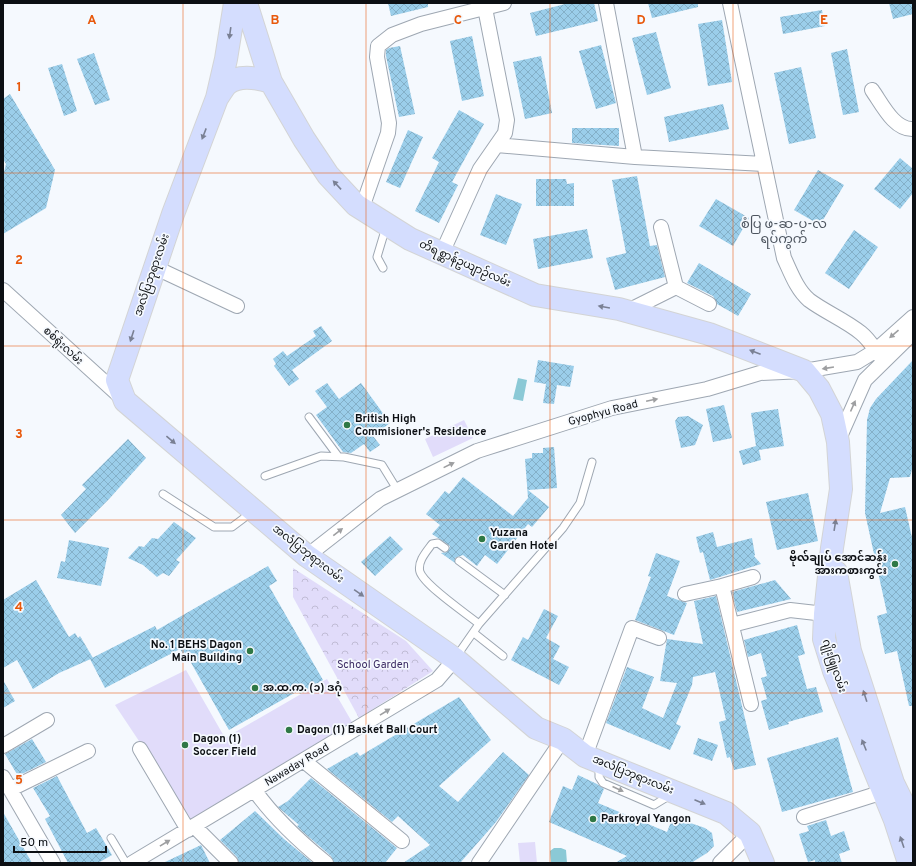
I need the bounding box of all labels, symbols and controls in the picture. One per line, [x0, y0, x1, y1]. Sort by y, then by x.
text: A [87, 13, 97, 29]
text: B [271, 13, 280, 29]
text: C [454, 13, 462, 29]
text: D [636, 13, 646, 29]
text: E [820, 13, 828, 29]
one-way arrow [227, 27, 233, 40]
text: 1 [16, 80, 22, 96]
one-way arrow [200, 129, 206, 141]
one-way arrow [333, 180, 342, 190]
district label: စံပြ ဖ-ဆ-ပ-လ ရပ်ကွက် [741, 215, 827, 249]
street label: အလံပြဘုရားလမ်း [130, 231, 174, 318]
street label: တိရစ္ဆာန်ဥယျာဉ်လမ်း [417, 237, 514, 292]
text: 2 [15, 253, 23, 269]
one-way arrow [598, 304, 610, 310]
street label: စစ်ရုံးလမ်း [39, 323, 87, 369]
one-way arrow [889, 329, 899, 339]
one-way arrow [128, 330, 134, 342]
one-way arrow [749, 348, 761, 354]
one-way arrow [822, 365, 834, 371]
street label: Gyophyu Road [567, 397, 639, 429]
one-way arrow [646, 397, 658, 403]
one-way arrow [851, 399, 857, 411]
place label: British High Commisioner's Residence [355, 412, 486, 439]
marker: British High Commisioner's Residence [342, 420, 352, 430]
text: 3 [15, 427, 23, 443]
one-way arrow [166, 436, 177, 445]
one-way arrow [443, 462, 454, 469]
one-way arrow [832, 519, 838, 531]
street label: အလံပြဘုရားလမ်း [269, 521, 347, 587]
place label: Yuzana Garden Hotel [490, 526, 557, 553]
one-way arrow [332, 528, 343, 536]
marker: Yuzana Garden Hotel [477, 534, 487, 544]
place label: ဗိုလ်ချုပ် အောင်ဆန်း အားကစားကွင်း [789, 550, 887, 580]
marker: ဗိုလ်ချုပ် အောင်ဆန်း အားကစားကွင်း [890, 559, 900, 569]
one-way arrow [354, 589, 364, 597]
text: 4 [15, 600, 23, 616]
street label: ဂျိုးဖြူလမ်း [818, 637, 850, 695]
place label: No. 1 BEHS Dagon Main Building [151, 638, 242, 665]
marker: No. 1 BEHS Dagon Main Building [245, 646, 255, 656]
park label: School Garden [337, 658, 409, 672]
place label: အ.ထ.က. (၁) ဒဂုံ [263, 681, 342, 697]
marker: အ.ထ.က. (၁) ဒဂုံ [250, 683, 260, 693]
one-way arrow [862, 690, 868, 702]
one-way arrow [380, 708, 390, 716]
place label: Dagon (1) Basket Ball Court [297, 723, 438, 737]
marker: Dagon (1) Basket Ball Court [284, 725, 294, 735]
place label: Dagon (1) Soccer Field [193, 732, 256, 759]
one-way arrow [861, 739, 867, 751]
marker: Dagon (1) Soccer Field [180, 740, 190, 750]
street label: Nawaday Road [262, 740, 332, 790]
street label: အလံပြဘုရားလမ်း [590, 751, 676, 799]
text: 5 [15, 773, 23, 789]
one-way arrow [612, 786, 624, 793]
one-way arrow [694, 799, 705, 805]
place label: Parkroyal Yangon [601, 812, 691, 826]
marker: Parkroyal Yangon [588, 814, 598, 824]
scale bar [14, 828, 106, 854]
text: 50 m [20, 835, 48, 851]
one-way arrow [899, 835, 905, 847]
one-way arrow [159, 840, 171, 847]

